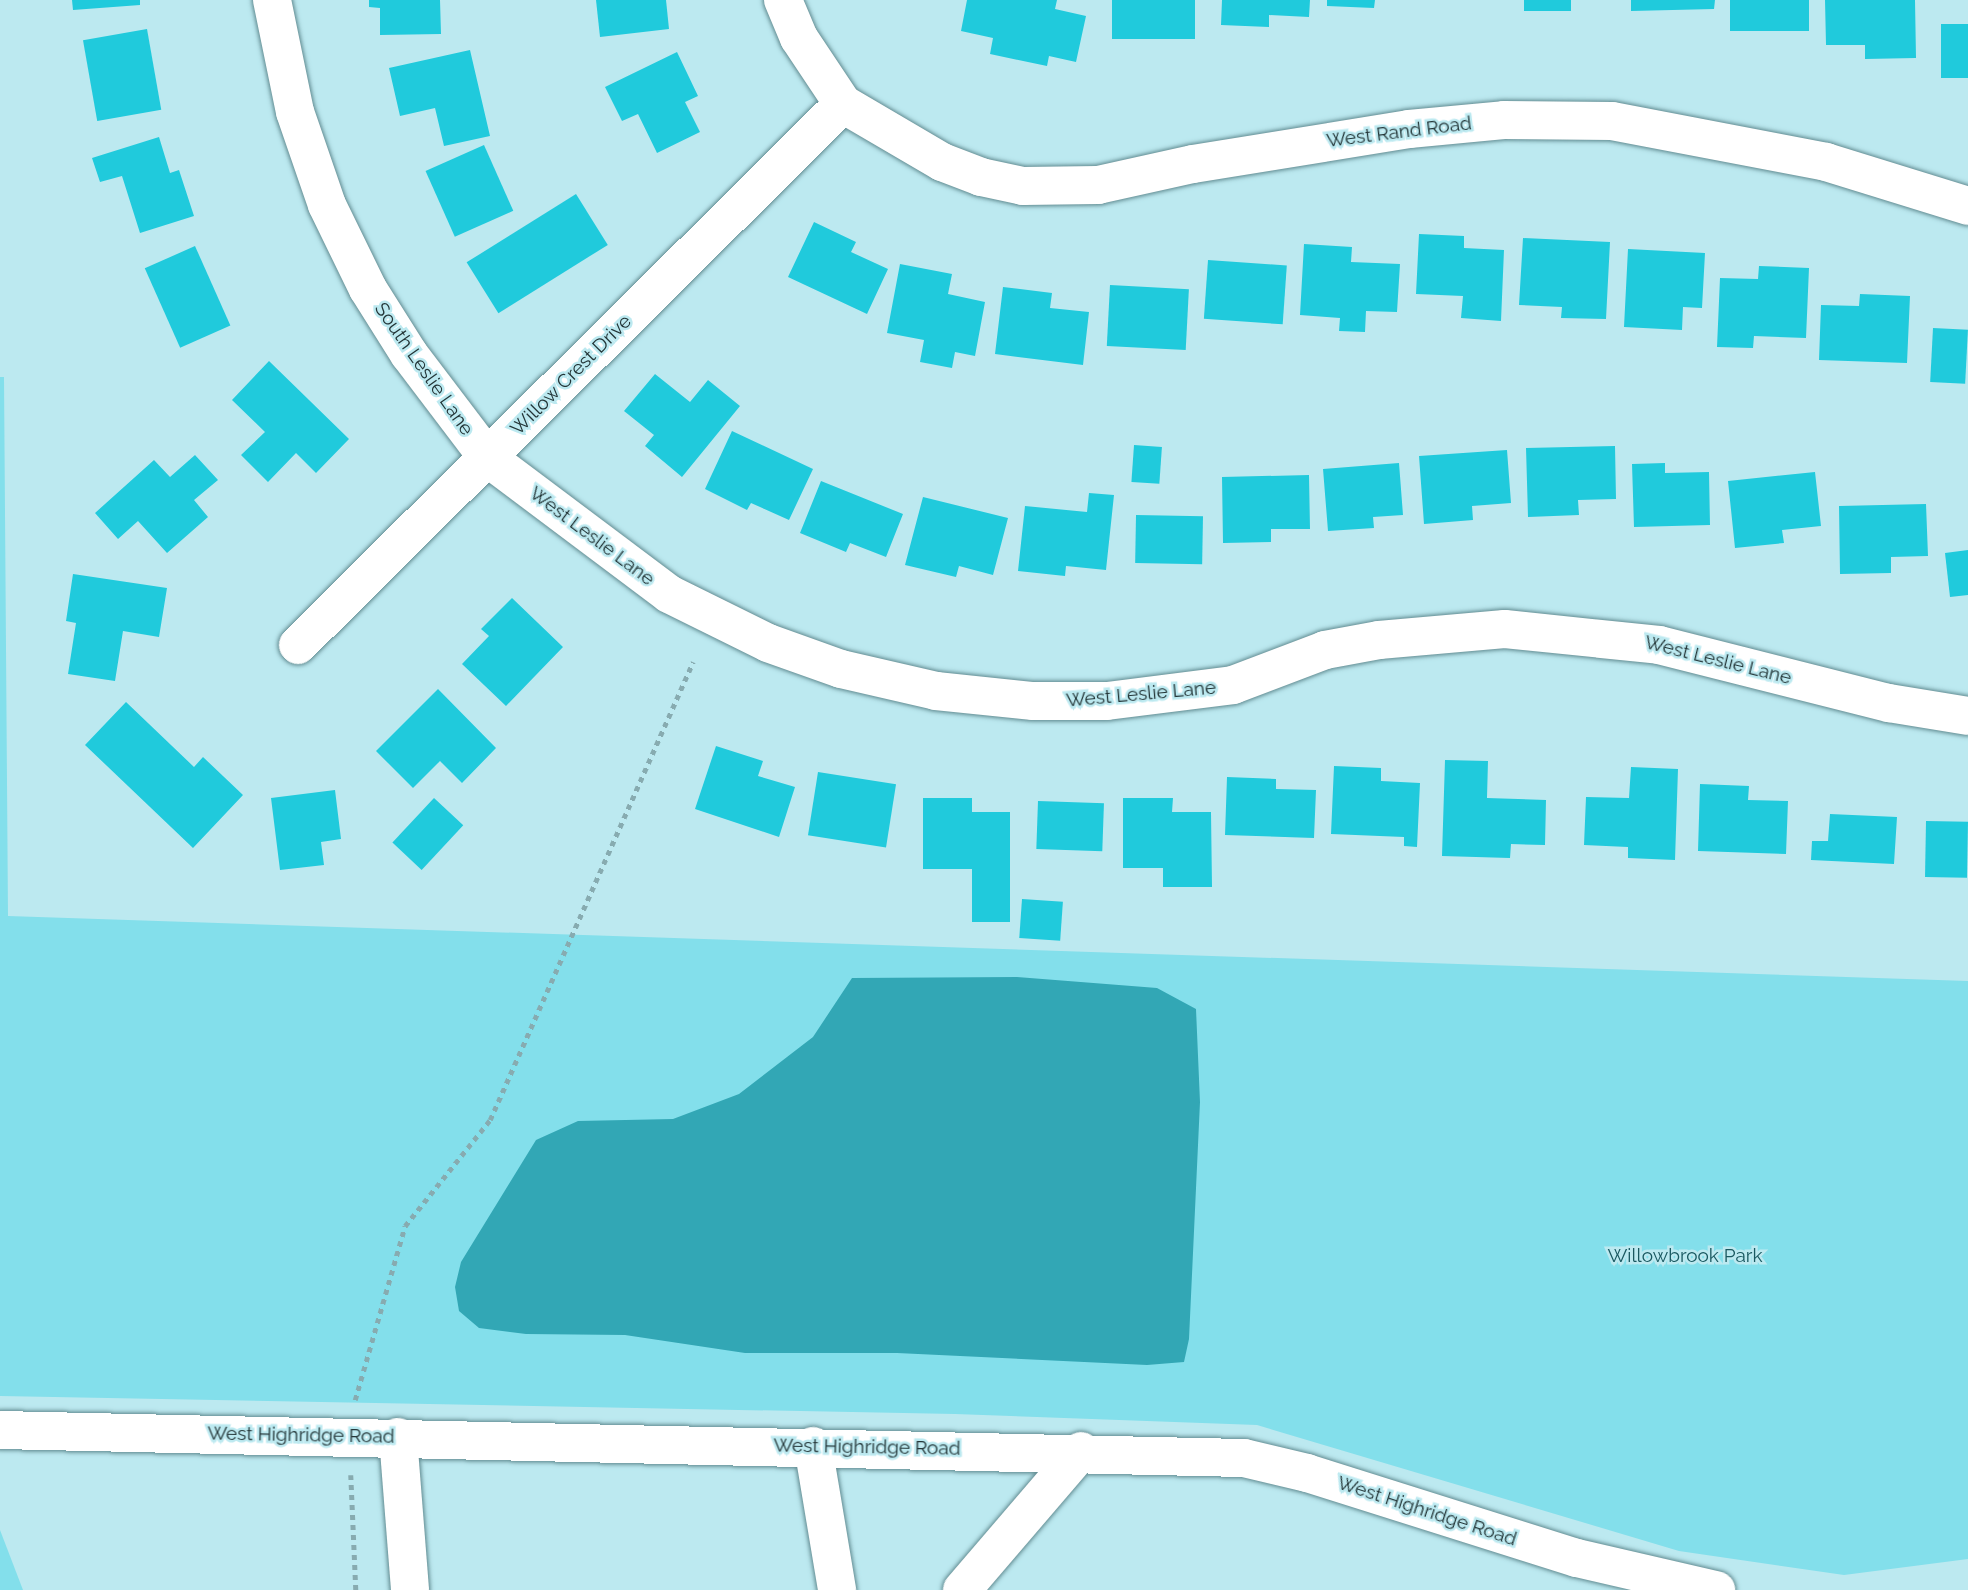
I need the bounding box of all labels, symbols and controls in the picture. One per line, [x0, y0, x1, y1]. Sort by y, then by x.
street label: West Rand Road [1325, 112, 1473, 152]
street label: South Leslie Lane [370, 298, 478, 440]
street label: Willow Crest Drive [506, 310, 636, 440]
street label: West Leslie Lane [525, 482, 659, 590]
street label: West Leslie Lane [1642, 631, 1794, 689]
street label: West Leslie Lane [1065, 676, 1217, 712]
park label: Willowbrook Park [1607, 1245, 1763, 1267]
street label: West Highridge Road [207, 1422, 395, 1448]
street label: West Highridge Road [773, 1434, 961, 1460]
street label: West Highridge Road [1335, 1471, 1519, 1551]

